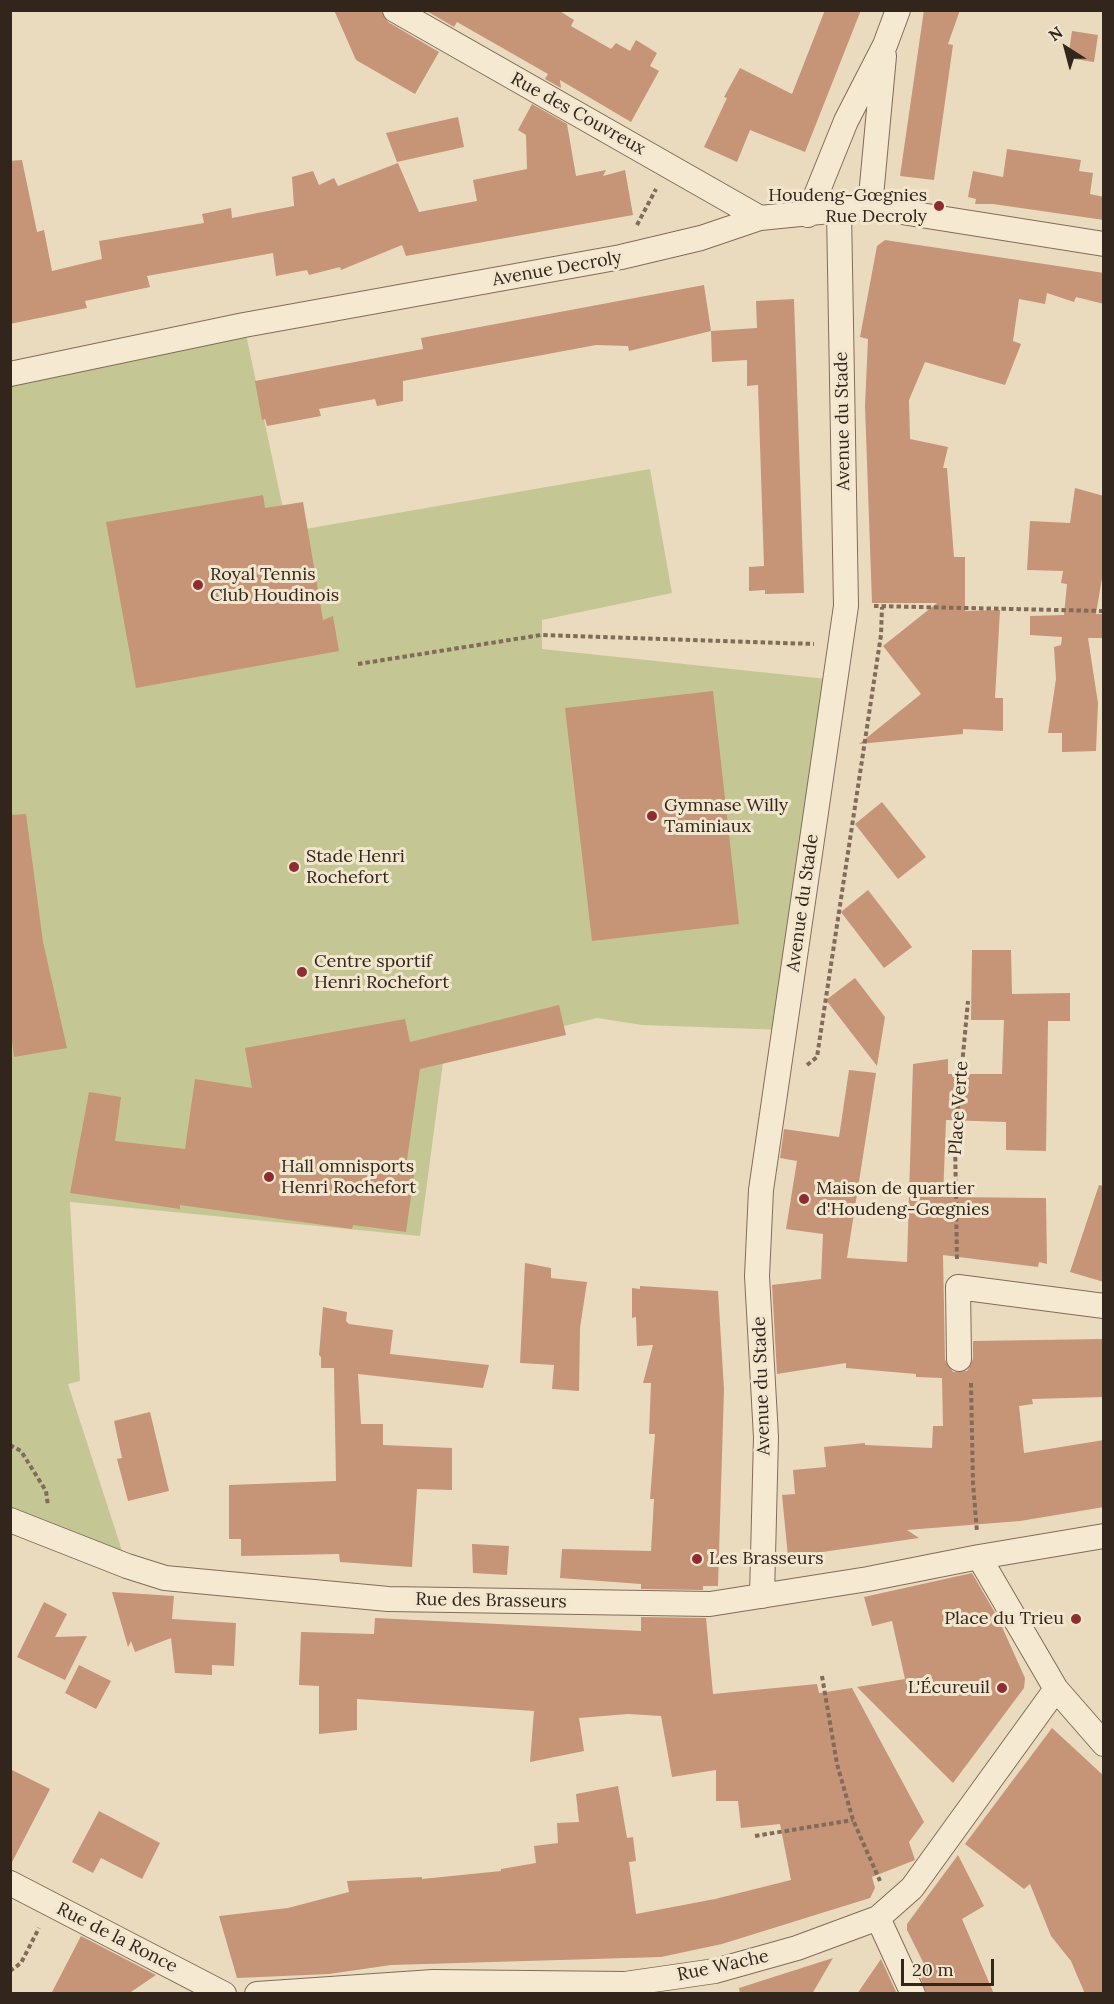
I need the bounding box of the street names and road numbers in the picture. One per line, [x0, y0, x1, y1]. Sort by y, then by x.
street label: Rue des Couvreux [507, 68, 649, 160]
street label: Avenue Decroly [491, 247, 623, 291]
street label: Avenue du Stade [831, 351, 855, 491]
street label: Avenue du Stade [783, 833, 823, 973]
street label: Place Verte [945, 1060, 973, 1156]
street label: Avenue du Stade [749, 1316, 775, 1456]
street label: Rue des Brasseurs [415, 1589, 567, 1613]
street label: Rue de la Ronce [53, 1898, 181, 1978]
street label: Rue Wache [675, 1946, 771, 1986]

